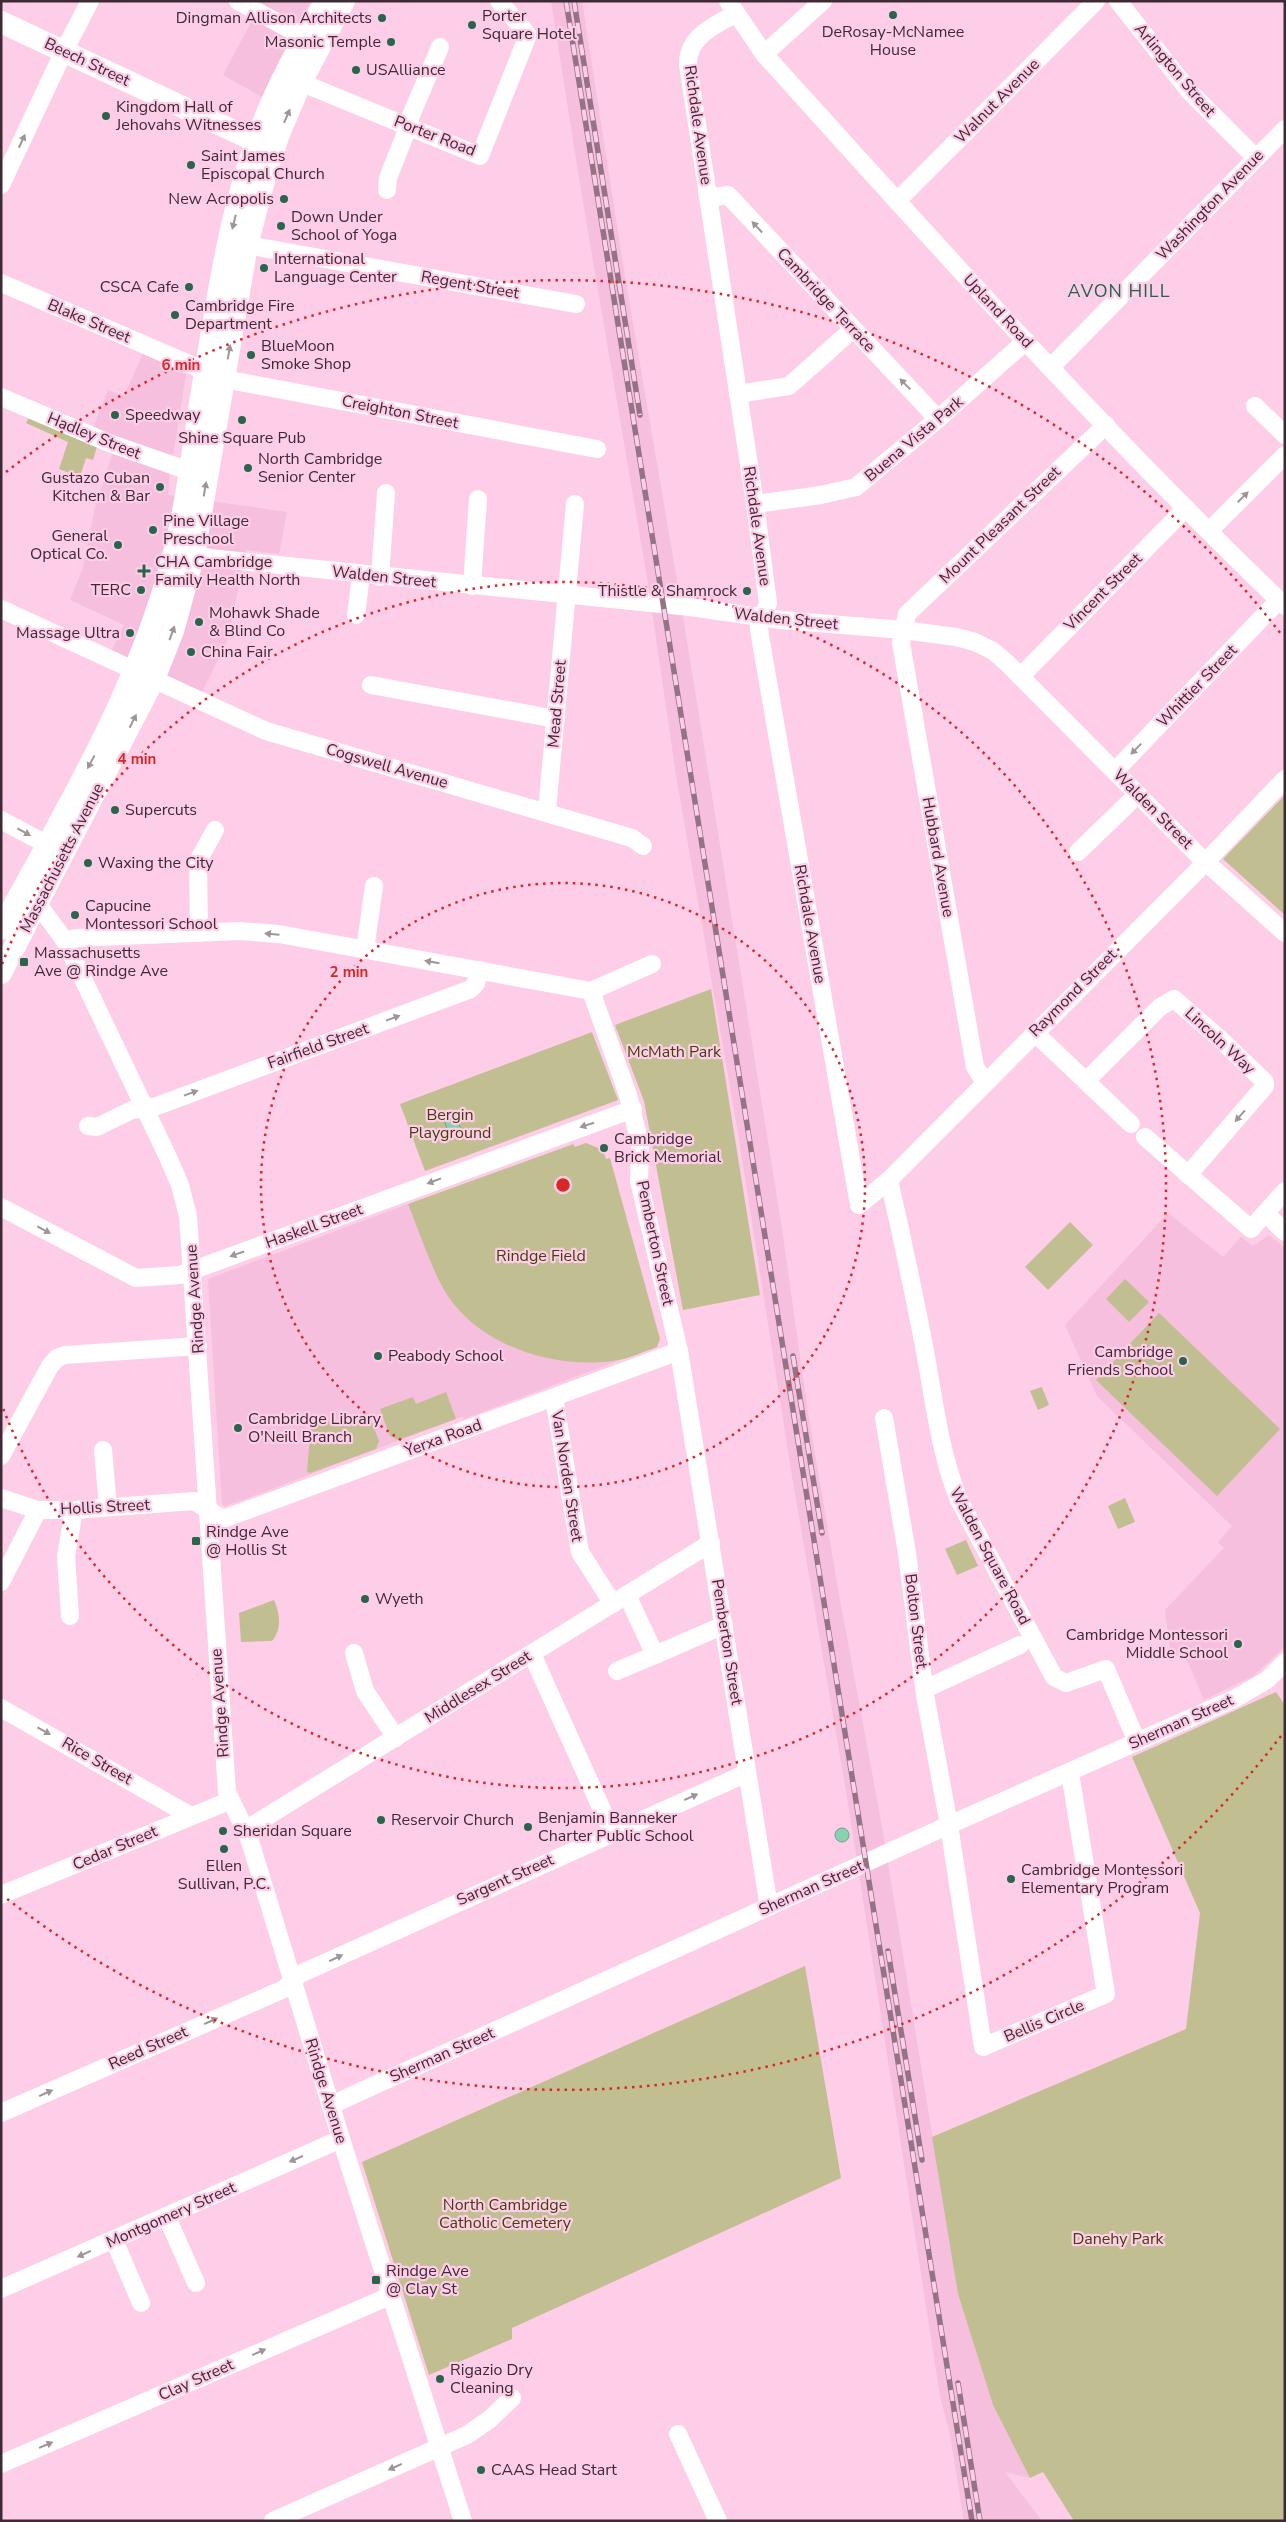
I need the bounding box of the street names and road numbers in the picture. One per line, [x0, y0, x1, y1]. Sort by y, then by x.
street label: Arlington Street [1129, 19, 1221, 122]
street label: Beech Street [41, 33, 134, 92]
street label: Walnut Avenue [950, 54, 1044, 148]
street label: Richdale Avenue [679, 64, 717, 186]
street label: Porter Road [391, 110, 479, 162]
street label: Washington Avenue [1151, 145, 1269, 265]
street label: Cambridge Terrace [772, 243, 880, 357]
street label: Regent Street [419, 266, 521, 305]
street label: Upland Road [958, 269, 1038, 353]
street label: Blake Street [44, 294, 134, 348]
street label: Creighton Street [340, 390, 461, 434]
street label: Buena Vista Park [860, 391, 969, 487]
street label: Hadley Street [44, 407, 144, 465]
street label: Mount Pleasant Street [935, 461, 1066, 589]
street label: Richdale Avenue [738, 465, 776, 587]
street label: Vincent Street [1058, 548, 1147, 637]
street label: Walden Street [331, 561, 438, 593]
street label: Walden Street [733, 603, 840, 635]
street label: Whittier Street [1152, 640, 1242, 732]
street label: Mead Street [542, 659, 572, 749]
street label: Cogswell Avenue [323, 738, 451, 794]
street label: Walden Street [1108, 764, 1198, 854]
street label: Massachusetts Avenue [15, 780, 109, 936]
street label: Hubbard Avenue [917, 795, 959, 919]
street label: Richdale Avenue [789, 863, 831, 985]
street label: Raymond Street [1024, 944, 1122, 1042]
street label: Lincoln Way [1180, 1003, 1261, 1080]
street label: Fairfield Street [264, 1017, 372, 1074]
street label: Pemberton Street [631, 1178, 679, 1308]
street label: Haskell Street [262, 1198, 366, 1254]
street label: Rindge Avenue [180, 1244, 210, 1354]
street label: Van Norden Street [546, 1408, 588, 1544]
street label: Yerxa Road [400, 1414, 485, 1462]
street label: Walden Square Road [944, 1483, 1036, 1629]
street label: Hollis Street [60, 1494, 151, 1520]
street label: Bolton Street [899, 1572, 933, 1670]
street label: Pemberton Street [706, 1577, 748, 1707]
street label: Middlesex Street [421, 1645, 536, 1729]
street label: Rindge Avenue [205, 1648, 235, 1758]
street label: Sherman Street [1125, 1689, 1237, 1755]
street label: Rice Street [58, 1732, 137, 1790]
street label: Cedar Street [69, 1820, 161, 1876]
street label: Sargent Street [453, 1849, 557, 1911]
street label: Sherman Street [755, 1855, 867, 1921]
street label: Bellis Circle [1001, 1994, 1087, 2048]
street label: Reed Street [105, 2021, 191, 2075]
street label: Sherman Street [386, 2022, 498, 2088]
street label: Rindge Avenue [300, 2036, 352, 2146]
street label: Montgomery Street [103, 2176, 240, 2253]
street label: Clay Street [155, 2354, 237, 2406]

